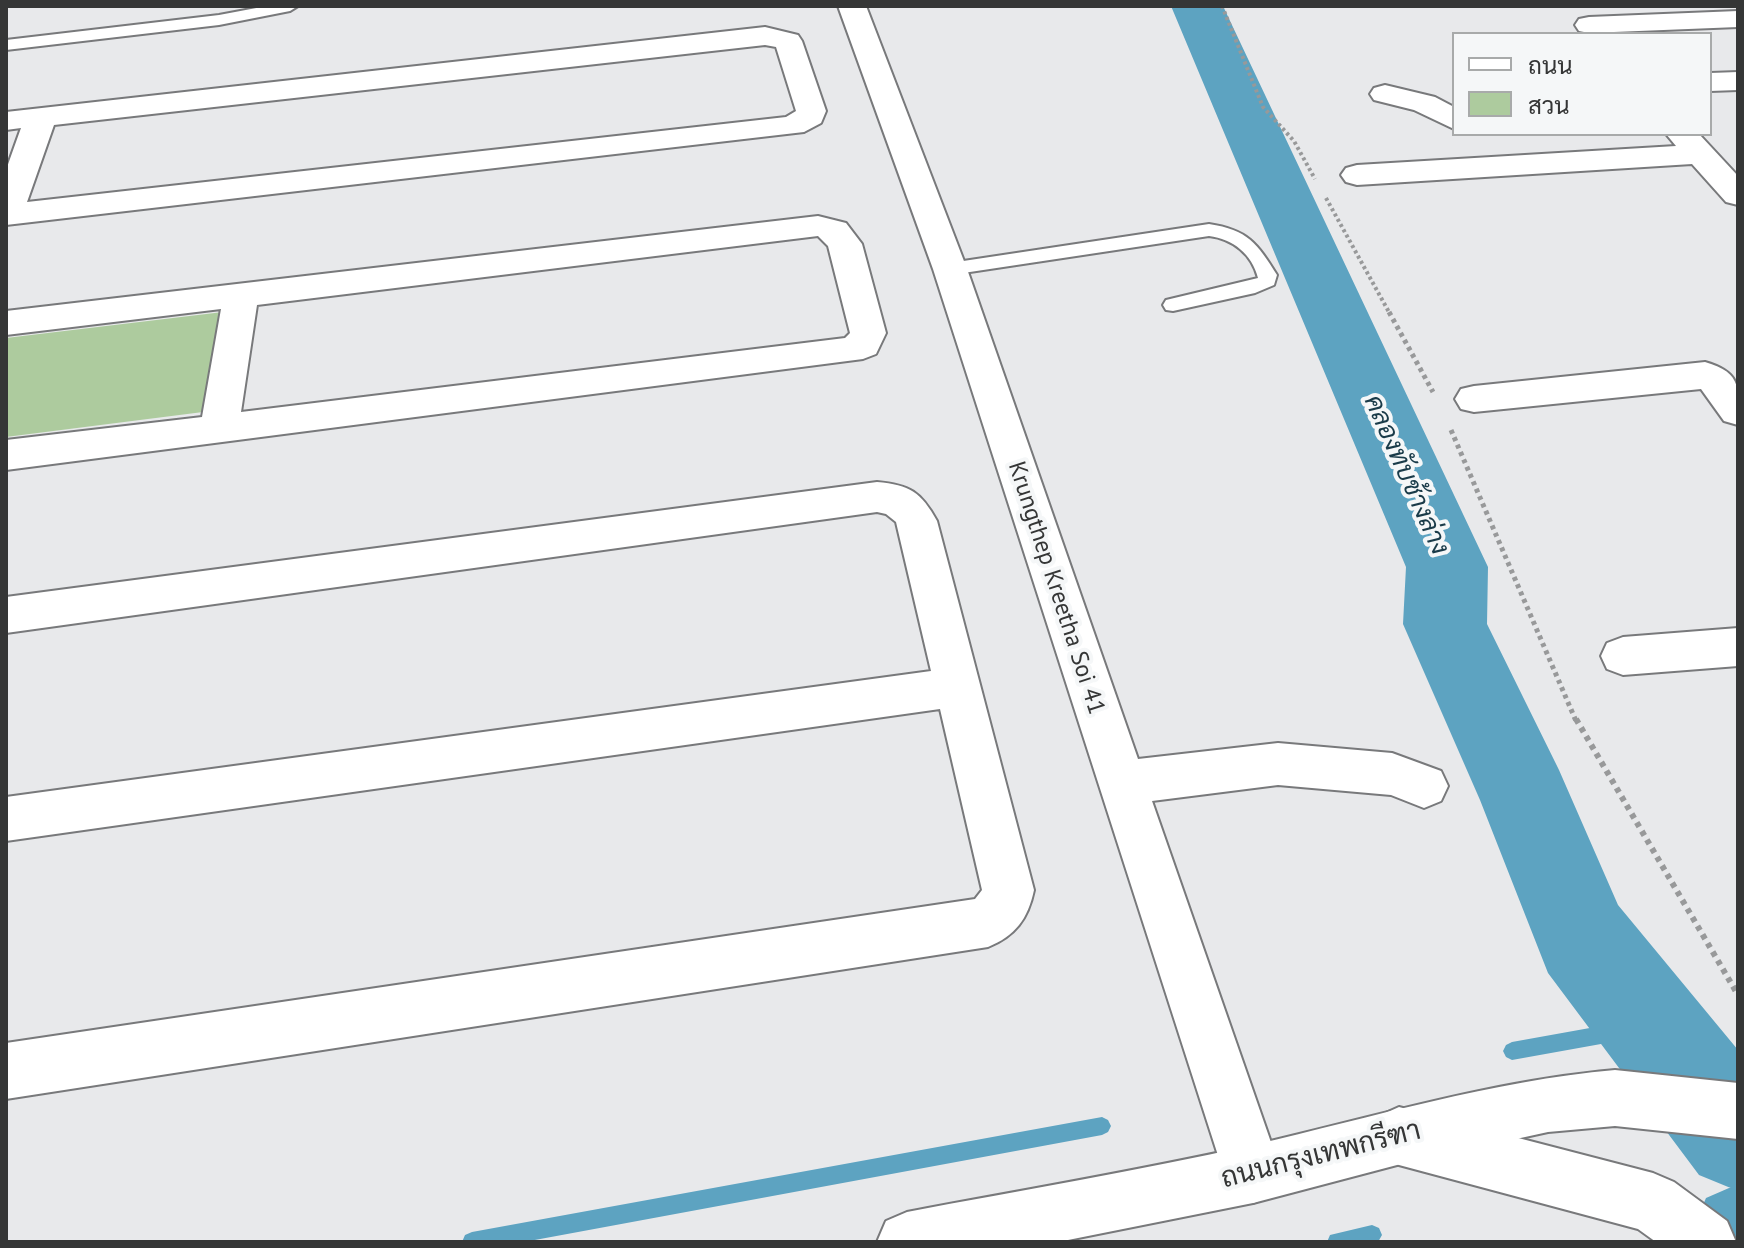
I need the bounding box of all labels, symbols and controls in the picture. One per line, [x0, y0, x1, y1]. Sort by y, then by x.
legend [1452, 32, 1712, 136]
text: ถนน [1528, 50, 1573, 81]
text: สวน [1528, 90, 1570, 121]
water label: คลองทับช้างล่าง [1357, 390, 1455, 560]
street label: Krungthep Kreetha Soi 41 [1001, 458, 1111, 718]
street label: ถนนกรุงเทพกรีฑา [1218, 1114, 1424, 1196]

